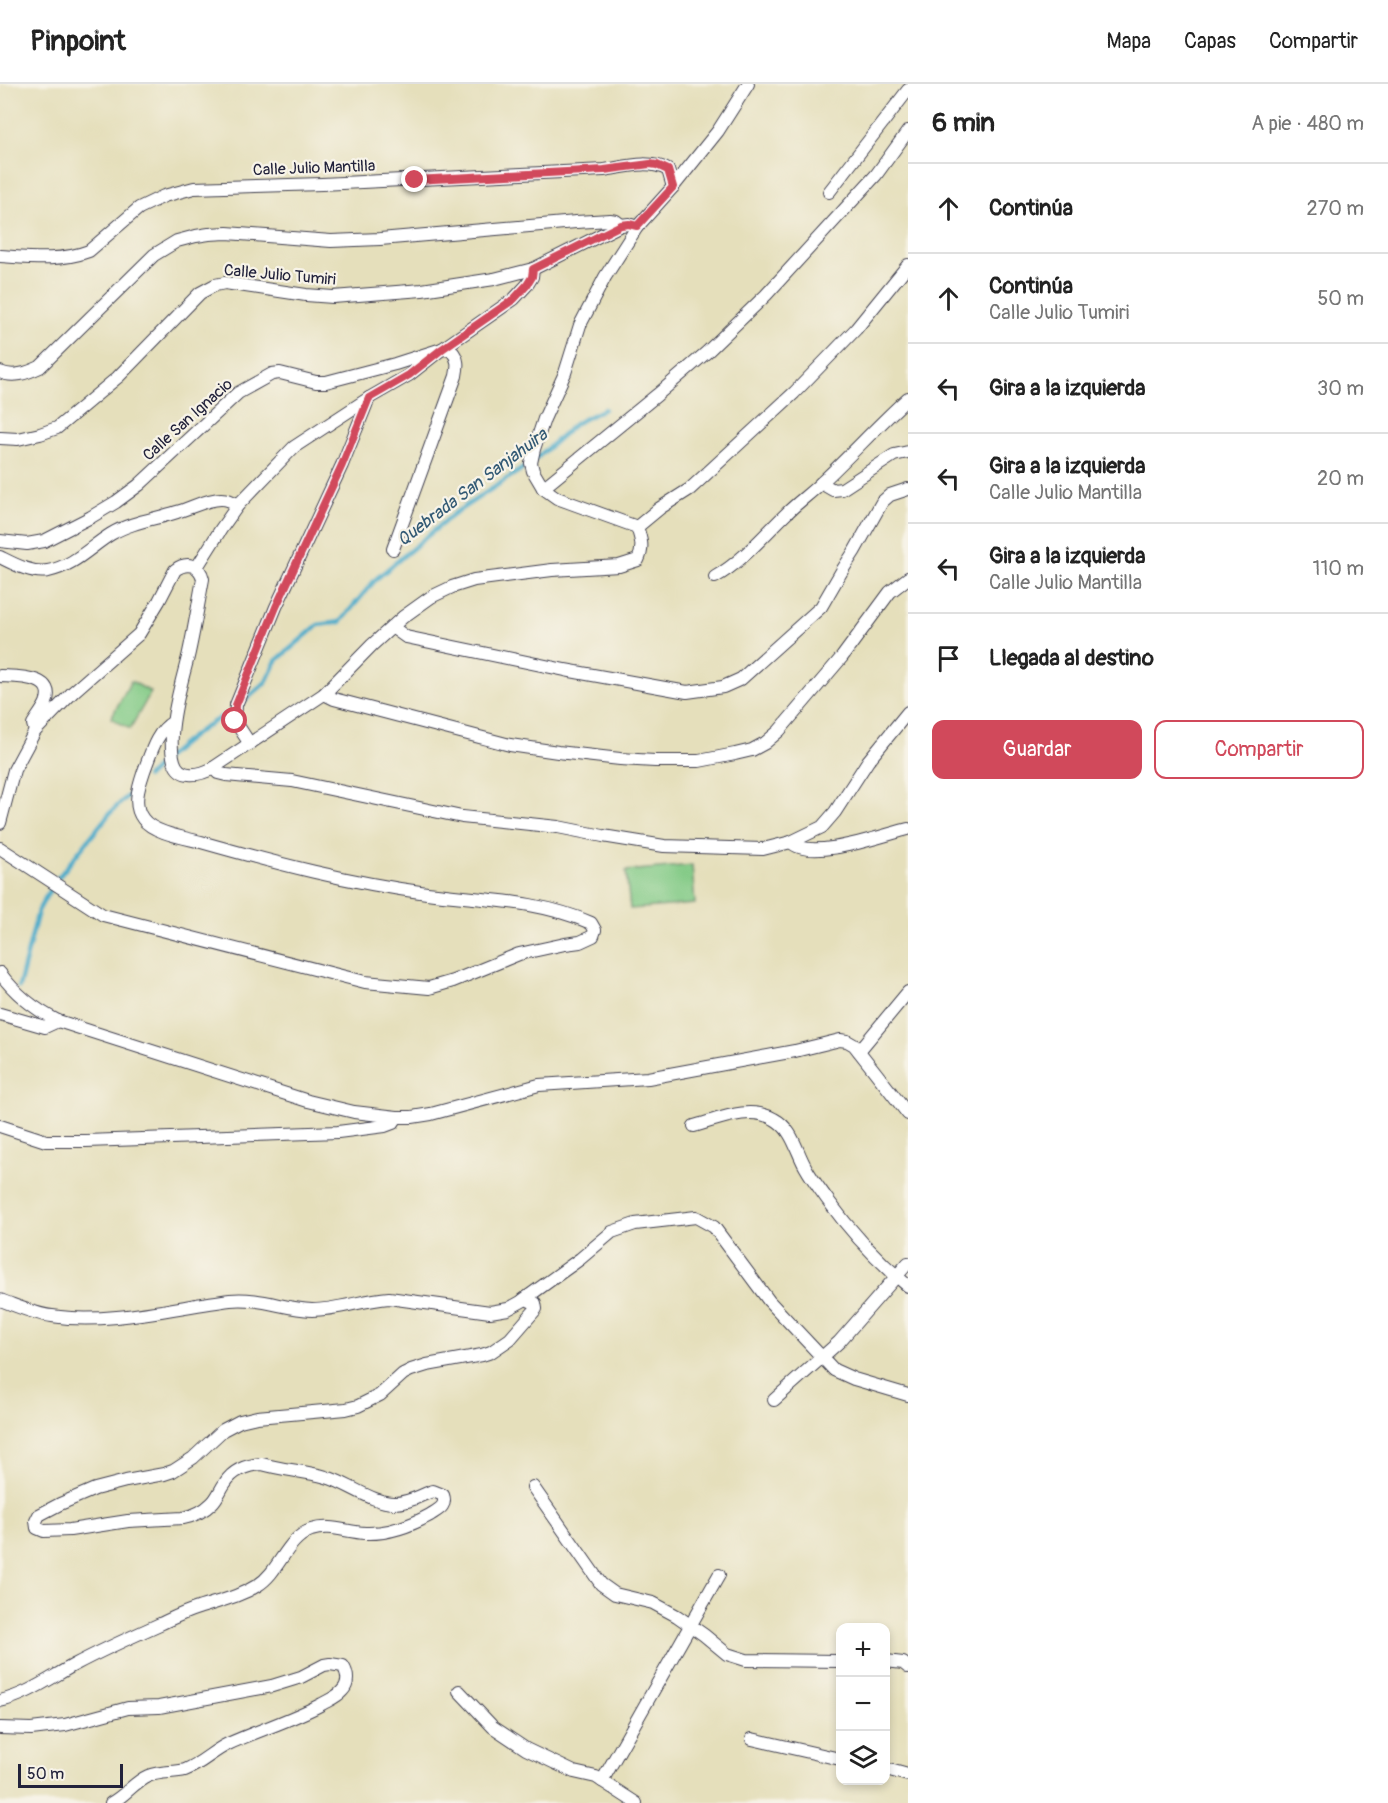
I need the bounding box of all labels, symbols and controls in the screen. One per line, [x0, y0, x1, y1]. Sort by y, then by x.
text: Pinpoint [30, 24, 126, 59]
text: Mapa [1107, 28, 1151, 55]
text: Capas [1184, 28, 1236, 55]
text: Compartir [1269, 28, 1358, 55]
text: 6 min [932, 107, 995, 139]
text: A pie · 480 m [1251, 111, 1364, 136]
street label: Calle Julio Mantilla [252, 156, 376, 180]
route end [401, 166, 427, 192]
icon: ahead [932, 192, 965, 225]
text: Continúa [989, 194, 1073, 222]
text: 270 m [1306, 196, 1364, 221]
street label: Calle Julio Tumiri [223, 260, 337, 290]
text: Continúa [989, 272, 1073, 300]
icon: ahead [932, 282, 965, 315]
text: 50 m [1317, 286, 1364, 311]
text: Calle Julio Tumiri [989, 300, 1129, 325]
icon: left [932, 372, 965, 405]
street label: Calle San Ignacio [139, 374, 237, 465]
text: Gira a la izquierda [989, 374, 1146, 402]
text: 30 m [1317, 376, 1364, 401]
water label: Quebrada San Sanjahuira [392, 422, 553, 552]
text: Gira a la izquierda [989, 452, 1146, 480]
icon: left [932, 462, 965, 495]
text: 20 m [1317, 466, 1364, 491]
text: Calle Julio Mantilla [989, 480, 1142, 505]
text: Gira a la izquierda [989, 542, 1146, 570]
icon: left [932, 552, 965, 585]
text: 110 m [1313, 556, 1364, 581]
text: Calle Julio Mantilla [989, 570, 1142, 595]
icon: arrive [932, 642, 965, 675]
text: Llegada al destino [989, 644, 1154, 672]
route start [221, 707, 247, 733]
button: Guardar [932, 720, 1142, 779]
button: Compartir [1154, 720, 1364, 779]
map controls [836, 1623, 890, 1785]
button: + [836, 1623, 890, 1677]
button: − [836, 1677, 890, 1731]
button: layers [836, 1731, 890, 1785]
scale bar [18, 1761, 123, 1788]
text: 50 m [27, 1764, 64, 1784]

